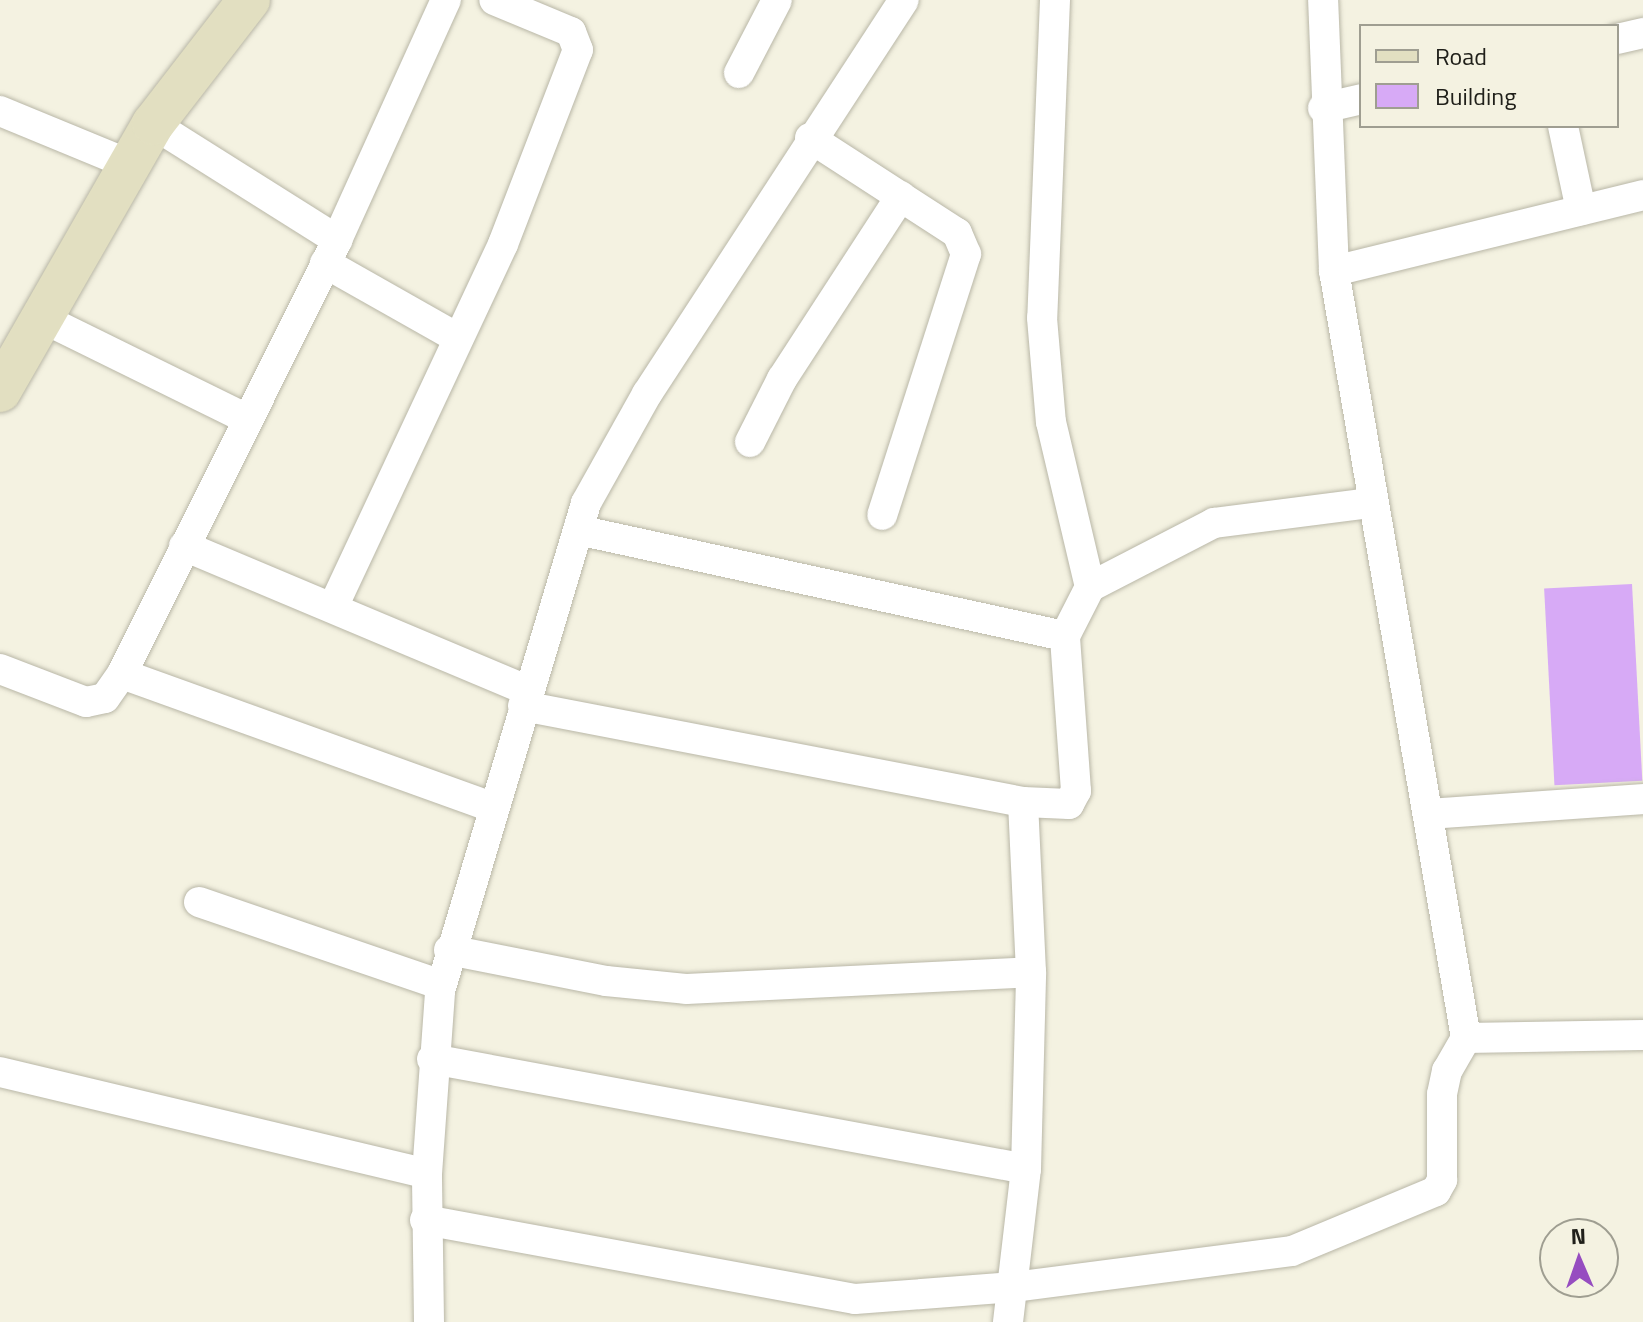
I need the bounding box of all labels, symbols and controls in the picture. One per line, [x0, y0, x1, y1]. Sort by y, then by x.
legend [1359, 24, 1619, 128]
text: Road [1435, 38, 1487, 74]
text: Building [1435, 78, 1517, 114]
north arrow [1539, 1218, 1619, 1298]
text: N [1570, 1219, 1586, 1253]

